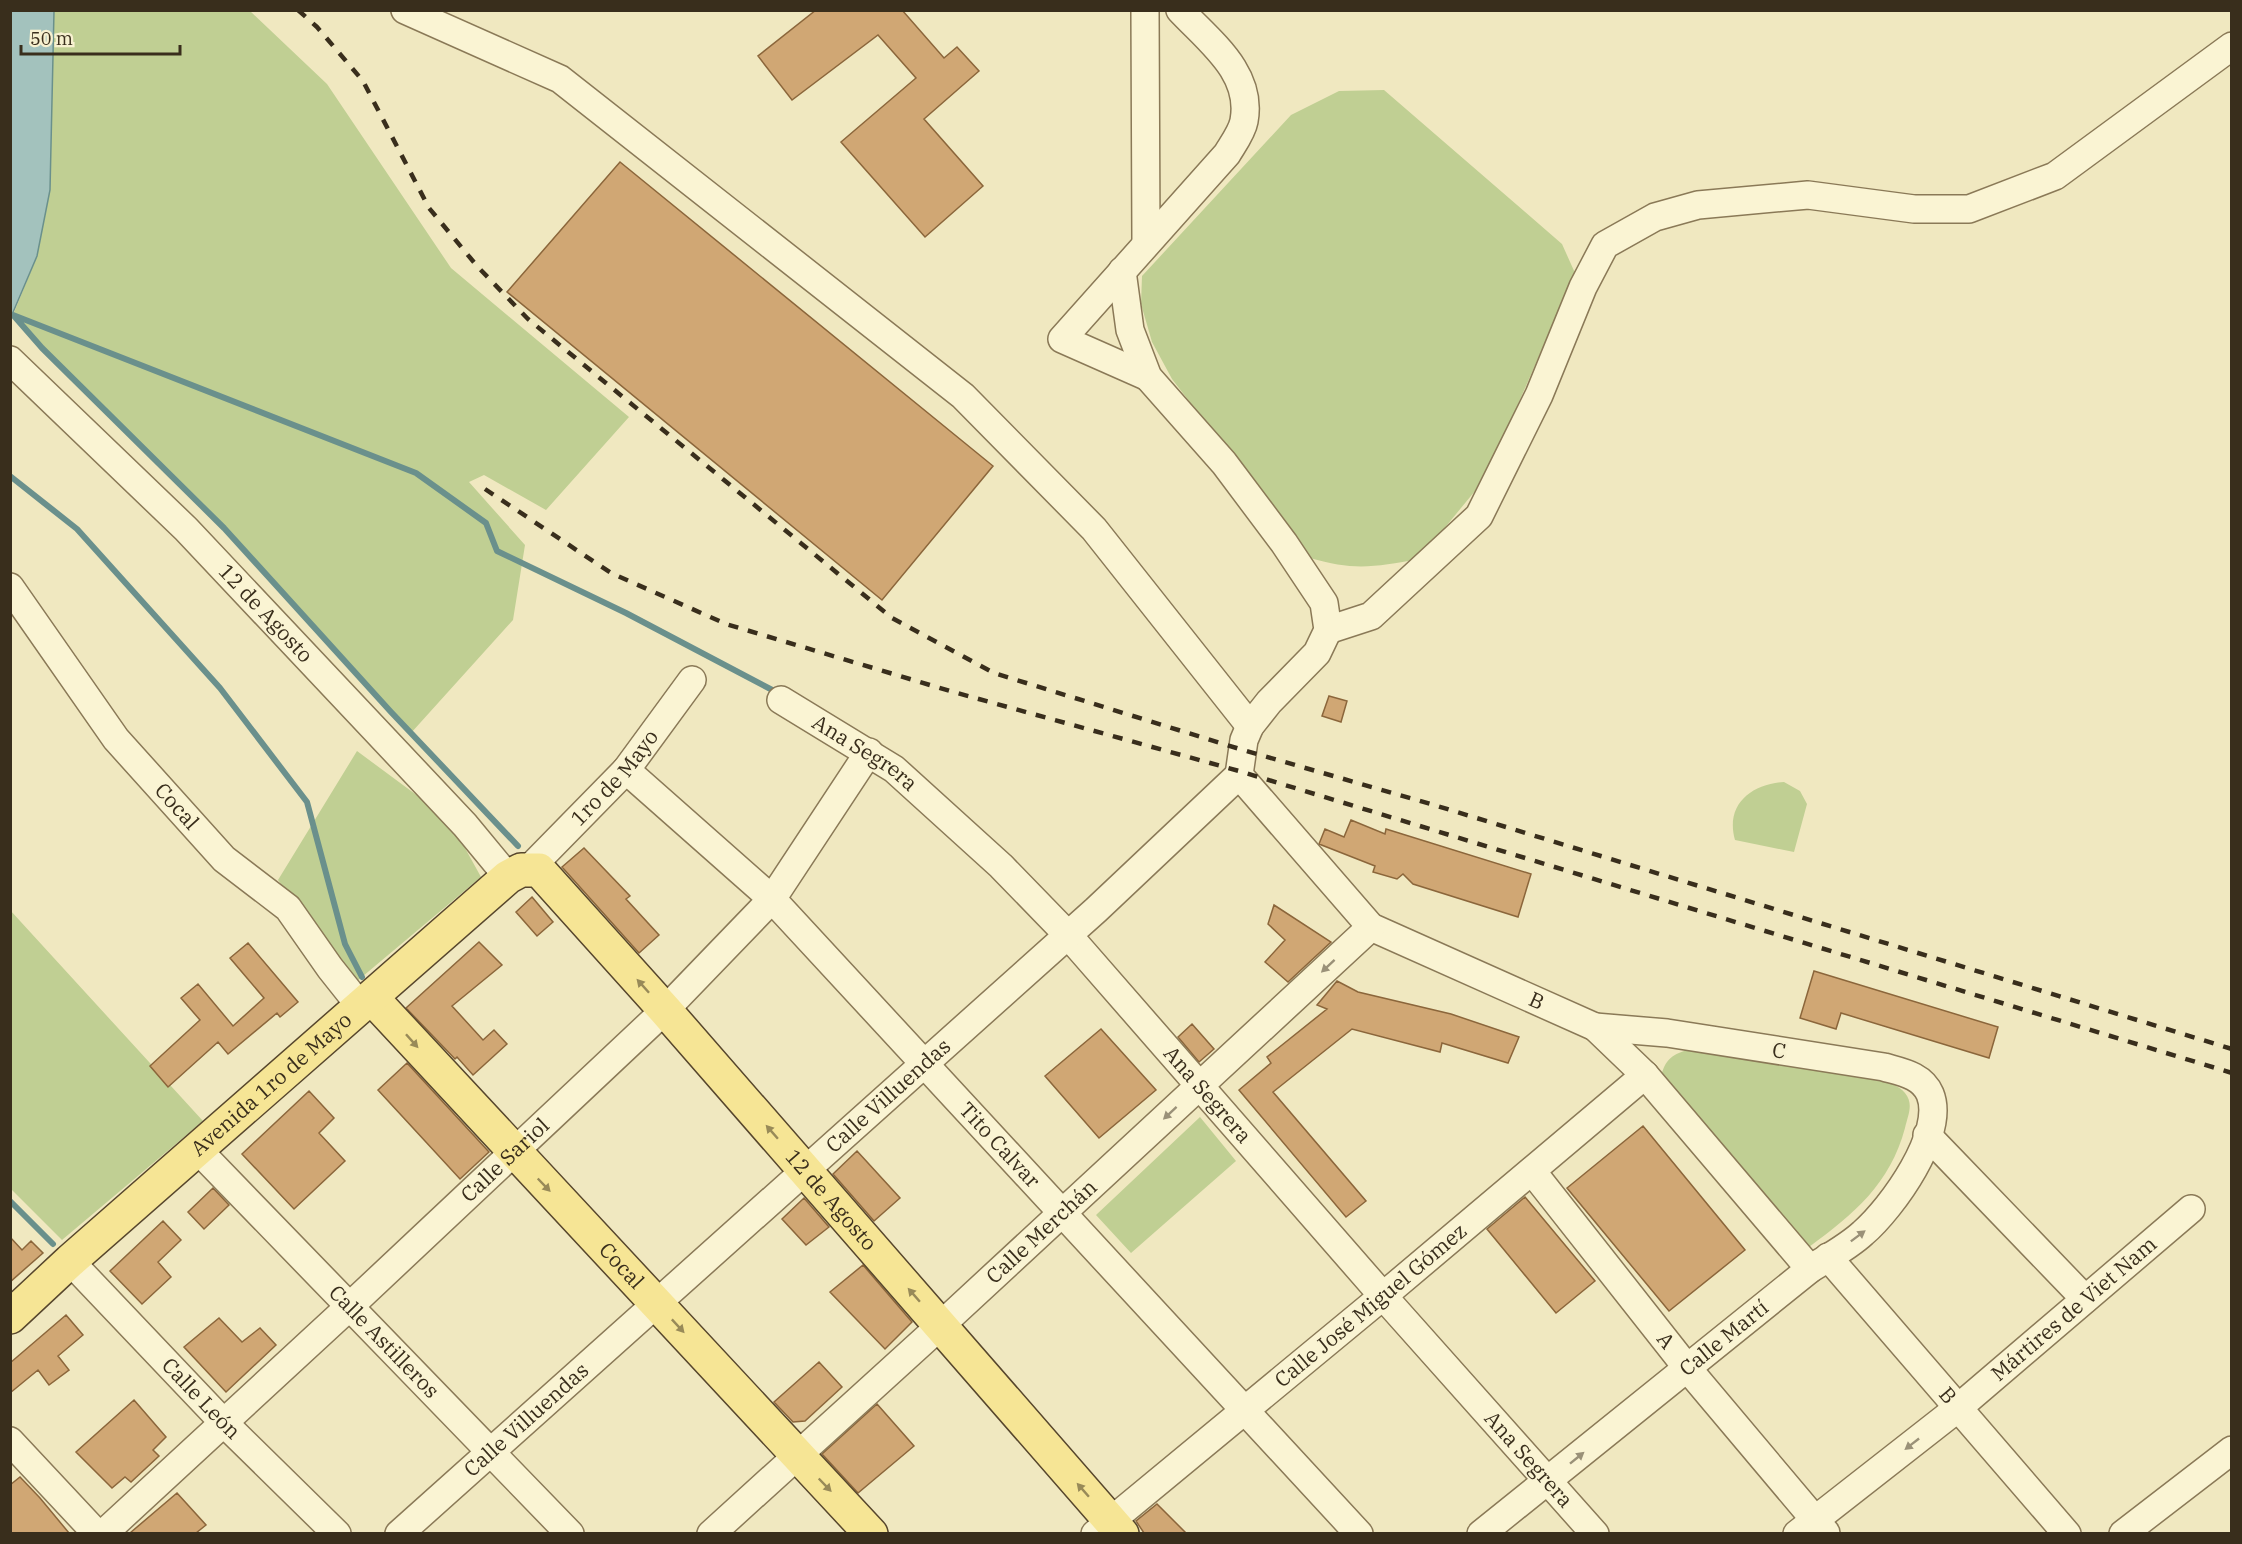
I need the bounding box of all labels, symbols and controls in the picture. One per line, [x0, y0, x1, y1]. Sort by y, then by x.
scale bar [21, 18, 180, 56]
text: 50 m [30, 27, 73, 50]
street label: 12 de Agosto [213, 557, 320, 668]
street label: Ana Segrera [807, 707, 924, 797]
street label: 1ro de Mayo [564, 723, 664, 831]
street label: Cocal [149, 776, 206, 835]
one-way arrow [1322, 959, 1336, 973]
one-way arrow [637, 979, 650, 994]
street label: B [1525, 984, 1549, 1016]
street label: Avenida 1ro de Mayo [184, 1005, 357, 1162]
street label: Calle Villuendas [819, 1032, 956, 1158]
one-way arrow [405, 1033, 418, 1048]
street label: C [1770, 1035, 1788, 1065]
street label: Ana Segrera [1158, 1039, 1258, 1149]
street label: Tito Calvar [954, 1096, 1047, 1194]
one-way arrow [1163, 1106, 1178, 1119]
street label: Calle Sariol [454, 1111, 555, 1208]
one-way arrow [766, 1125, 779, 1140]
street label: 12 de Agosto [780, 1143, 884, 1256]
street label: Calle Merchán [980, 1173, 1102, 1289]
one-way arrow [537, 1177, 551, 1192]
street label: Calle José Miguel Gómez [1268, 1217, 1472, 1393]
one-way arrow [1850, 1230, 1866, 1243]
street label: Mártires de Viet Nam [1985, 1230, 2162, 1387]
street label: Cocal [593, 1236, 651, 1295]
street label: Calle Astilleros [323, 1278, 446, 1404]
one-way arrow [907, 1287, 920, 1303]
street label: Calle Martí [1673, 1293, 1774, 1382]
one-way arrow [671, 1318, 684, 1333]
street label: A [1651, 1326, 1682, 1355]
street label: Calle León [156, 1351, 247, 1445]
street label: Calle Villuendas [457, 1356, 594, 1483]
street label: B [1933, 1380, 1964, 1409]
street label: Ana Segrera [1479, 1404, 1580, 1513]
one-way arrow [1904, 1437, 1919, 1449]
one-way arrow [1569, 1452, 1585, 1465]
one-way arrow [817, 1477, 831, 1491]
one-way arrow [1077, 1482, 1090, 1497]

